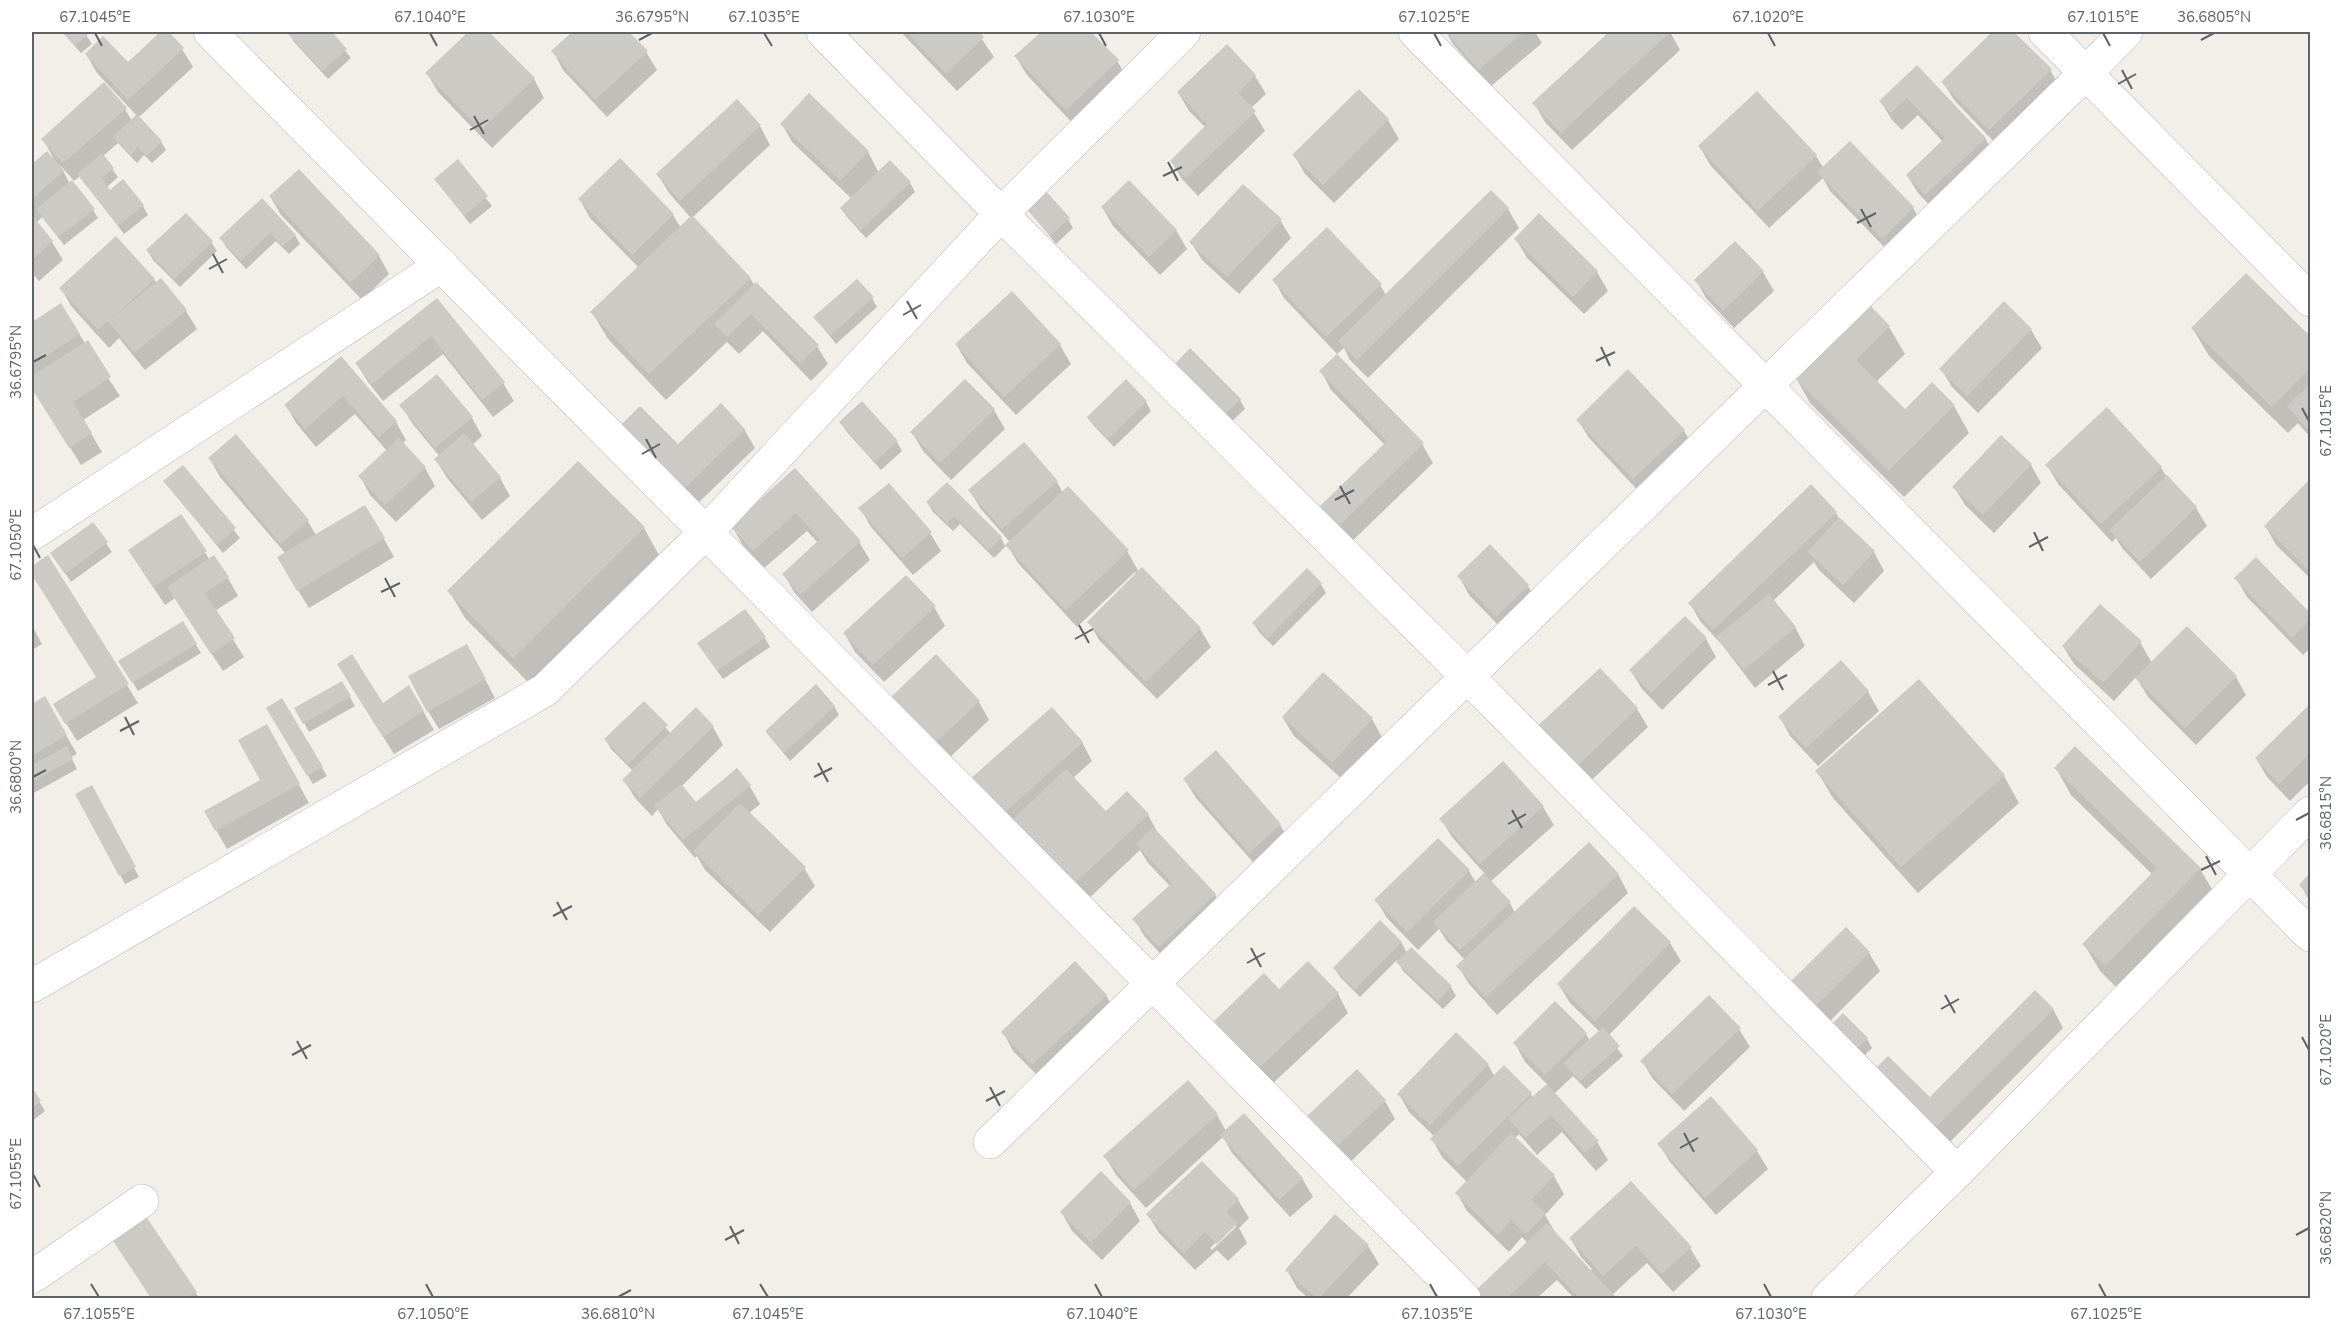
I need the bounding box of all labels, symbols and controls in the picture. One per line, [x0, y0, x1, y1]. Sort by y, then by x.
text: 67.1045°E [59, 7, 131, 27]
text: 67.1040°E [394, 7, 466, 27]
text: 36.6795°N [615, 7, 689, 27]
text: 67.1035°E [728, 7, 800, 27]
text: 67.1030°E [1063, 7, 1135, 27]
text: 67.1025°E [1398, 7, 1470, 27]
text: 67.1020°E [1732, 7, 1804, 27]
text: 67.1015°E [2067, 7, 2139, 27]
text: 36.6805°N [2177, 7, 2251, 27]
text: 36.6795°N [6, 325, 26, 399]
text: 67.1015°E [2316, 385, 2336, 457]
text: 67.1050°E [6, 509, 26, 581]
text: 36.6800°N [6, 740, 26, 814]
text: 36.6815°N [2316, 776, 2336, 850]
text: 67.1020°E [2316, 1014, 2336, 1086]
text: 67.1055°E [6, 1138, 26, 1210]
text: 36.6820°N [2316, 1191, 2336, 1265]
text: 67.1055°E [63, 1304, 135, 1324]
text: 67.1050°E [397, 1304, 469, 1324]
text: 36.6810°N [581, 1304, 655, 1324]
text: 67.1045°E [732, 1304, 804, 1324]
text: 67.1040°E [1066, 1304, 1138, 1324]
text: 67.1035°E [1401, 1304, 1473, 1324]
text: 67.1030°E [1735, 1304, 1807, 1324]
text: 67.1025°E [2070, 1304, 2142, 1324]

